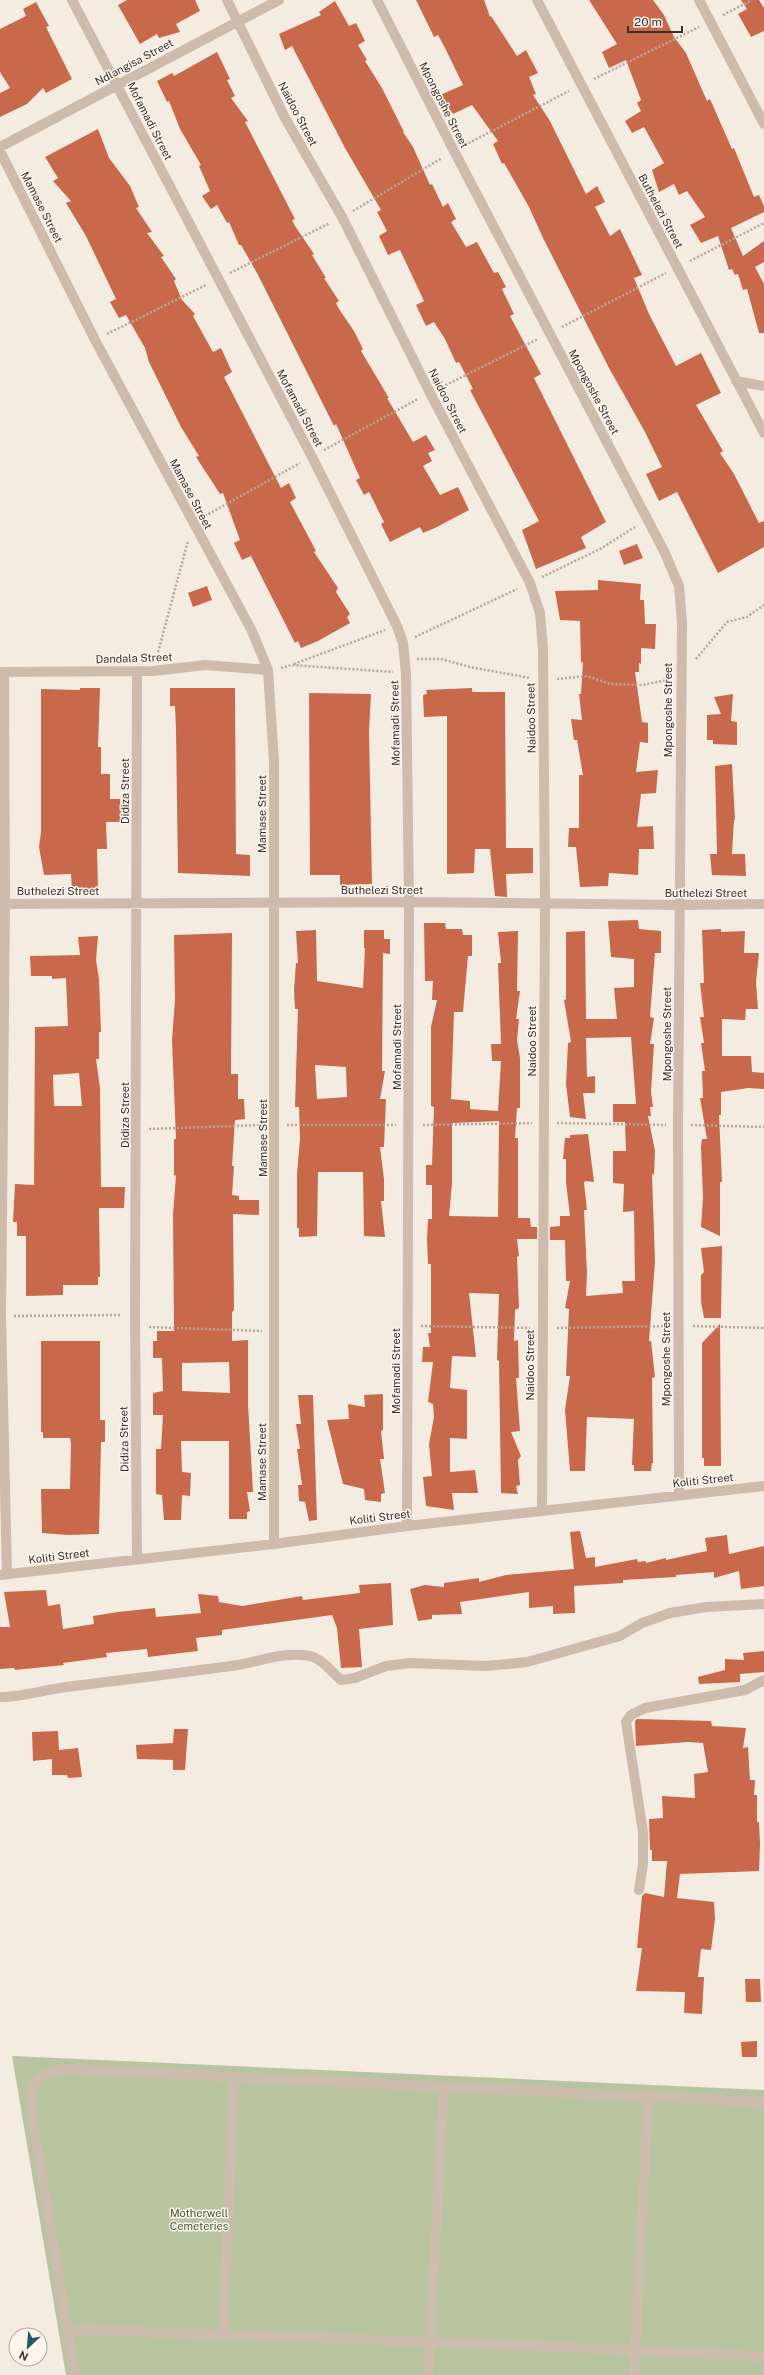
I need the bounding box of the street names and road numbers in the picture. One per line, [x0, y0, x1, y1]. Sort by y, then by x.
street label: Ndlangisa Street [93, 36, 175, 88]
street label: Mpongoshe Street [417, 60, 471, 150]
street label: Mofamadi Street [125, 80, 175, 162]
street label: Naidoo Street [276, 80, 320, 148]
street label: Mamase Street [19, 170, 65, 244]
street label: Buthelezi Street [636, 172, 686, 250]
street label: Mpongoshe Street [566, 347, 622, 437]
street label: Mofamadi Street [275, 367, 325, 449]
street label: Naidoo Street [427, 367, 469, 435]
street label: Mamase Street [167, 457, 215, 531]
street label: Dandala Street [95, 651, 173, 665]
street label: Mpongoshe Street [662, 663, 674, 757]
street label: Mofamadi Street [388, 680, 402, 766]
street label: Naidoo Street [524, 682, 538, 754]
street label: Didiza Street [119, 758, 131, 824]
street label: Mamase Street [256, 775, 268, 853]
street label: Buthelezi Street [341, 884, 423, 896]
street label: Buthelezi Street [17, 885, 99, 897]
street label: Buthelezi Street [665, 887, 747, 899]
street label: Mpongoshe Street [661, 987, 673, 1081]
street label: Mofamadi Street [391, 1004, 403, 1090]
street label: Naidoo Street [526, 1006, 538, 1076]
street label: Didiza Street [119, 1082, 131, 1148]
street label: Mamase Street [257, 1099, 269, 1177]
street label: Mpongoshe Street [660, 1312, 672, 1406]
street label: Mofamadi Street [390, 1328, 402, 1414]
street label: Naidoo Street [524, 1330, 536, 1400]
street label: Didiza Street [117, 1406, 131, 1472]
street label: Mamase Street [256, 1423, 268, 1501]
street label: Koliti Street [672, 1471, 734, 1489]
street label: Koliti Street [349, 1507, 411, 1527]
street label: Koliti Street [28, 1546, 90, 1566]

